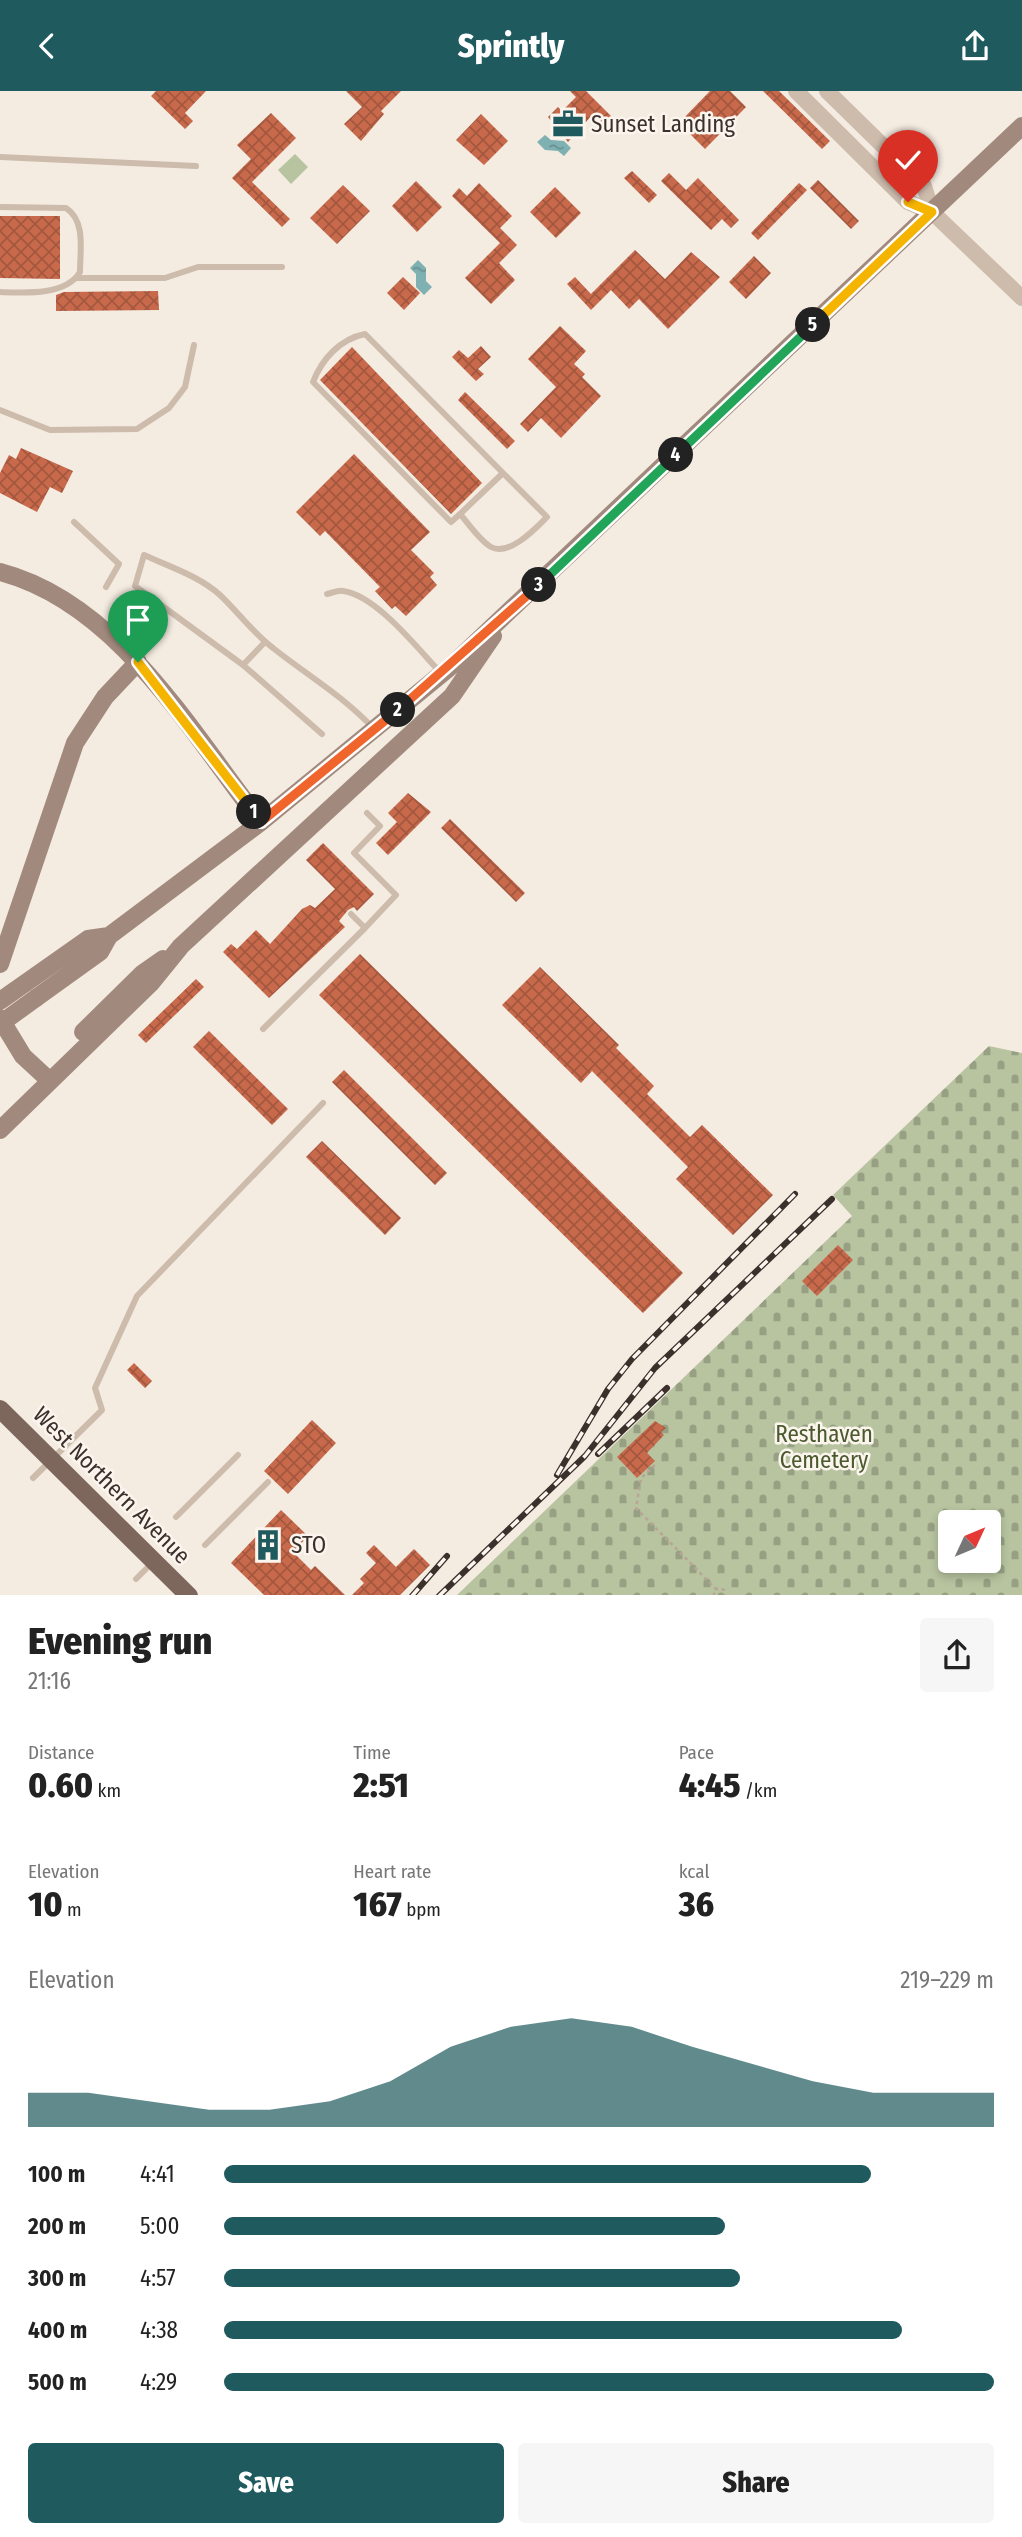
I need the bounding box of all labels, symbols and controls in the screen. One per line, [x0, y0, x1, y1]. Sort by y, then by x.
icon: back [28, 27, 66, 65]
text: Sprintly [458, 27, 564, 65]
icon: share [956, 27, 994, 65]
office icon: Sunset Landing [551, 107, 585, 141]
place label: Sunset Landing [591, 110, 735, 138]
pin [878, 130, 938, 202]
icon: check [889, 141, 927, 179]
pin: 5 [796, 307, 830, 343]
text: 5 [808, 313, 817, 336]
pin: 4 [658, 437, 694, 473]
text: 4 [671, 443, 680, 466]
pin: 3 [522, 567, 556, 603]
text: 3 [534, 573, 543, 596]
pin [108, 590, 168, 662]
icon: arrive [119, 601, 157, 639]
pin: 2 [380, 693, 416, 727]
text: 2 [393, 698, 402, 721]
pin: 1 [236, 795, 272, 829]
text: 1 [249, 800, 258, 823]
street label: West Northern Avenue [28, 1401, 196, 1569]
park label: Resthaven Cemetery [775, 1420, 873, 1474]
north arrow [938, 1510, 1001, 1573]
map controls [938, 1510, 1001, 1573]
building icon: STO [251, 1528, 285, 1562]
place label: STO [291, 1531, 326, 1559]
text: Evening run [28, 1618, 212, 1664]
button: share [920, 1618, 994, 1692]
text: 21:16 [28, 1667, 71, 1695]
text: Distance [28, 1741, 95, 1764]
text: Time [353, 1741, 391, 1764]
text: Pace [679, 1741, 714, 1764]
text: 0.60 [28, 1764, 93, 1806]
text: 2:51 [353, 1764, 409, 1806]
text: 4:45 [679, 1764, 740, 1806]
text: km [93, 1779, 121, 1802]
text: /km [740, 1779, 777, 1802]
text: Elevation [28, 1860, 100, 1883]
text: Heart rate [353, 1860, 431, 1883]
text: kcal [679, 1860, 709, 1883]
text: 10 [28, 1883, 63, 1925]
text: 167 [353, 1883, 402, 1925]
text: 36 [679, 1883, 714, 1925]
text: m [63, 1898, 82, 1921]
text: bpm [402, 1898, 441, 1921]
text: Elevation [28, 1966, 115, 1994]
text: 219–229 m [900, 1966, 994, 1994]
text: 100 m [28, 2160, 85, 2188]
text: 4:41 [140, 2160, 175, 2188]
text: 200 m [28, 2212, 86, 2240]
text: 5:00 [140, 2212, 179, 2240]
text: 300 m [28, 2264, 86, 2292]
text: 4:57 [140, 2264, 176, 2292]
text: 400 m [28, 2316, 87, 2344]
text: 4:38 [140, 2316, 178, 2344]
text: 500 m [28, 2368, 87, 2396]
text: 4:29 [140, 2368, 177, 2396]
button: Save [28, 2443, 504, 2523]
button: Share [518, 2443, 994, 2523]

